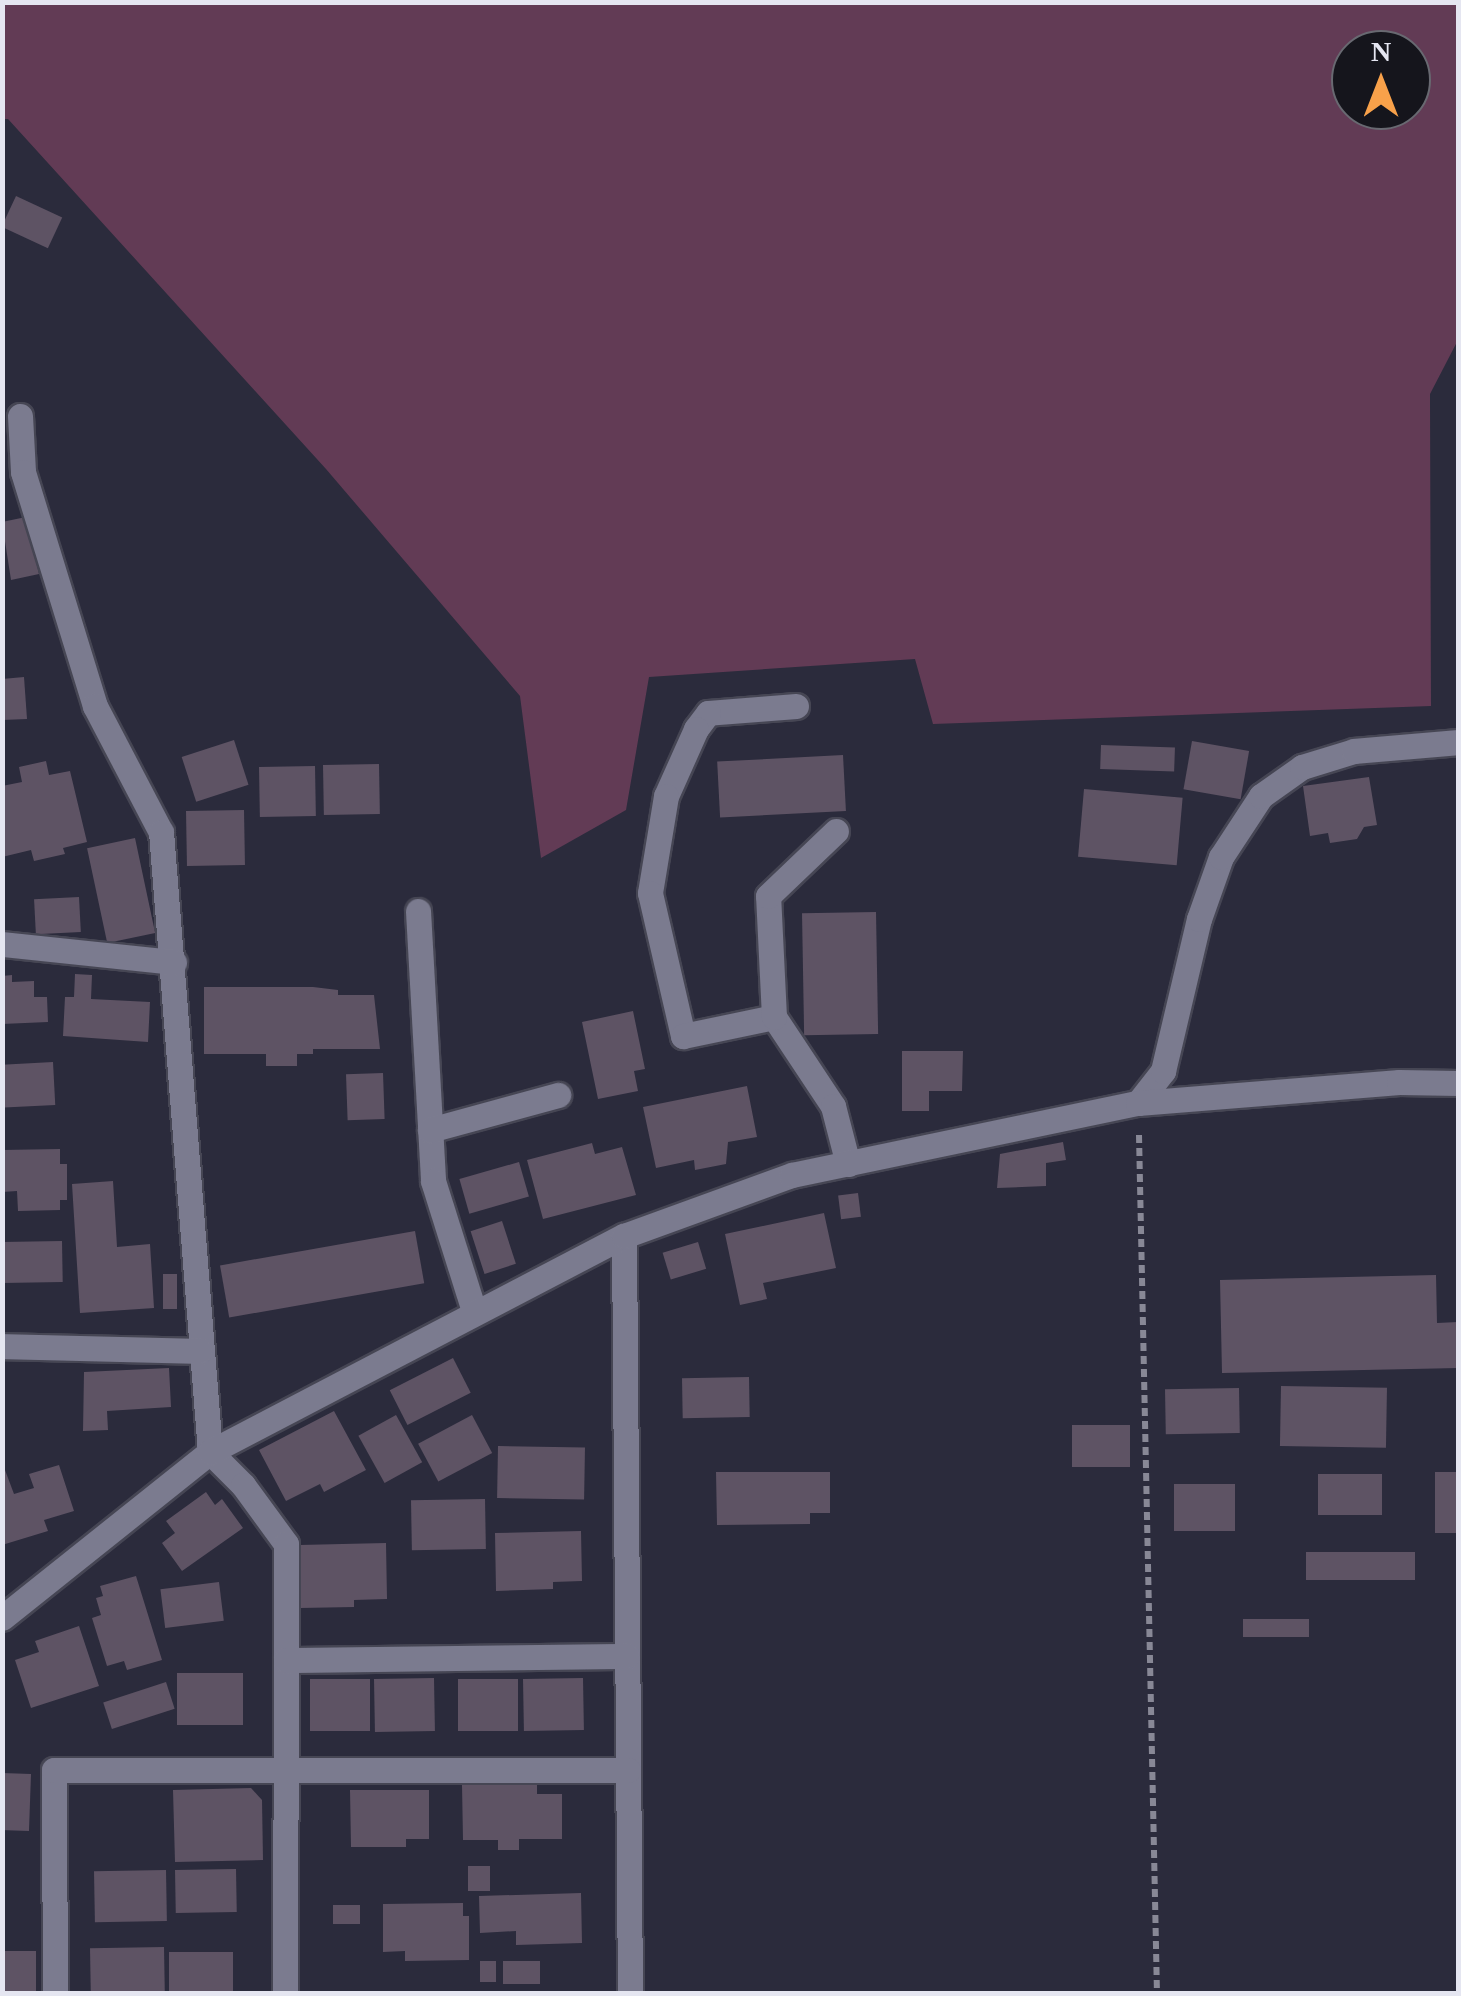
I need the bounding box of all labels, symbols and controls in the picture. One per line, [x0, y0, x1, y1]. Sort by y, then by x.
north arrow [1331, 30, 1431, 130]
text: N [1371, 36, 1391, 67]

